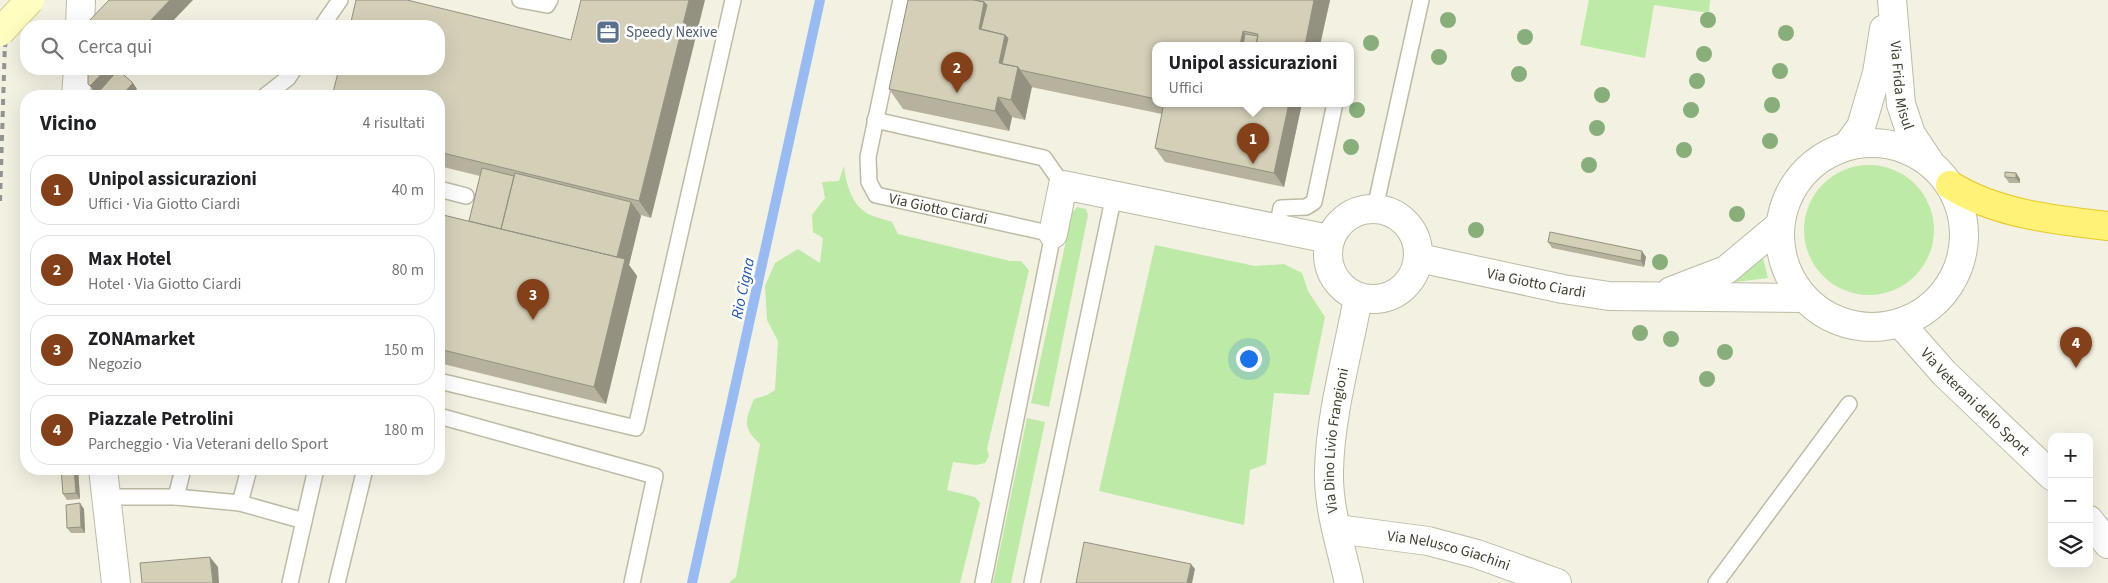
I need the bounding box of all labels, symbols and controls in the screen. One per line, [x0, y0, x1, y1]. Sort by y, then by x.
office icon: Speedy Nexive [595, 19, 621, 45]
search box [20, 20, 445, 75]
place label: Speedy Nexive [626, 22, 717, 43]
icon: search [38, 34, 66, 62]
text: Cerca qui [78, 34, 152, 61]
street label: Via Frida Misul [1885, 40, 1919, 133]
popup [1152, 42, 1354, 107]
text: Unipol assicurazioni [1169, 50, 1337, 77]
pin: 2 [941, 52, 973, 93]
text: Uffici [1169, 77, 1203, 99]
text: Vicino [40, 108, 97, 138]
text: 4 risultati [363, 112, 425, 134]
pin: 1 [1237, 123, 1269, 164]
text: Unipol assicurazioni [88, 166, 257, 193]
text: 1 [53, 179, 61, 201]
text: 40 m [392, 179, 424, 201]
street label: Via Giotto Ciardi [887, 188, 990, 230]
text: Uffici · Via Giotto Ciardi [88, 193, 240, 215]
text: Max Hotel [88, 246, 171, 273]
water label: Rio Cigna [726, 255, 760, 321]
text: 2 [53, 259, 61, 281]
text: 80 m [392, 259, 424, 281]
street label: Via Giotto Ciardi [1485, 263, 1587, 303]
text: Hotel · Via Giotto Ciardi [88, 273, 242, 295]
pin: 3 [517, 279, 549, 320]
text: ZONAmarket [88, 326, 195, 353]
pin: 4 [2060, 327, 2092, 368]
text: 3 [53, 339, 61, 361]
text: 150 m [384, 339, 424, 361]
street label: Via Veterani dello Sport [1916, 343, 2034, 461]
your location [1236, 346, 1262, 372]
text: Negozio [88, 353, 142, 375]
street label: Via Dino Livio Frangioni [1319, 366, 1354, 515]
text: Piazzale Petrolini [88, 406, 233, 433]
text: 4 [53, 419, 61, 441]
text: 180 m [384, 419, 424, 441]
text: Parcheggio · Via Veterani dello Sport [88, 433, 328, 455]
map controls [2048, 433, 2093, 568]
button: + [2048, 433, 2093, 478]
button: − [2048, 478, 2093, 523]
button: layers [2048, 523, 2093, 568]
street label: Via Nelusco Giachini [1386, 526, 1513, 576]

